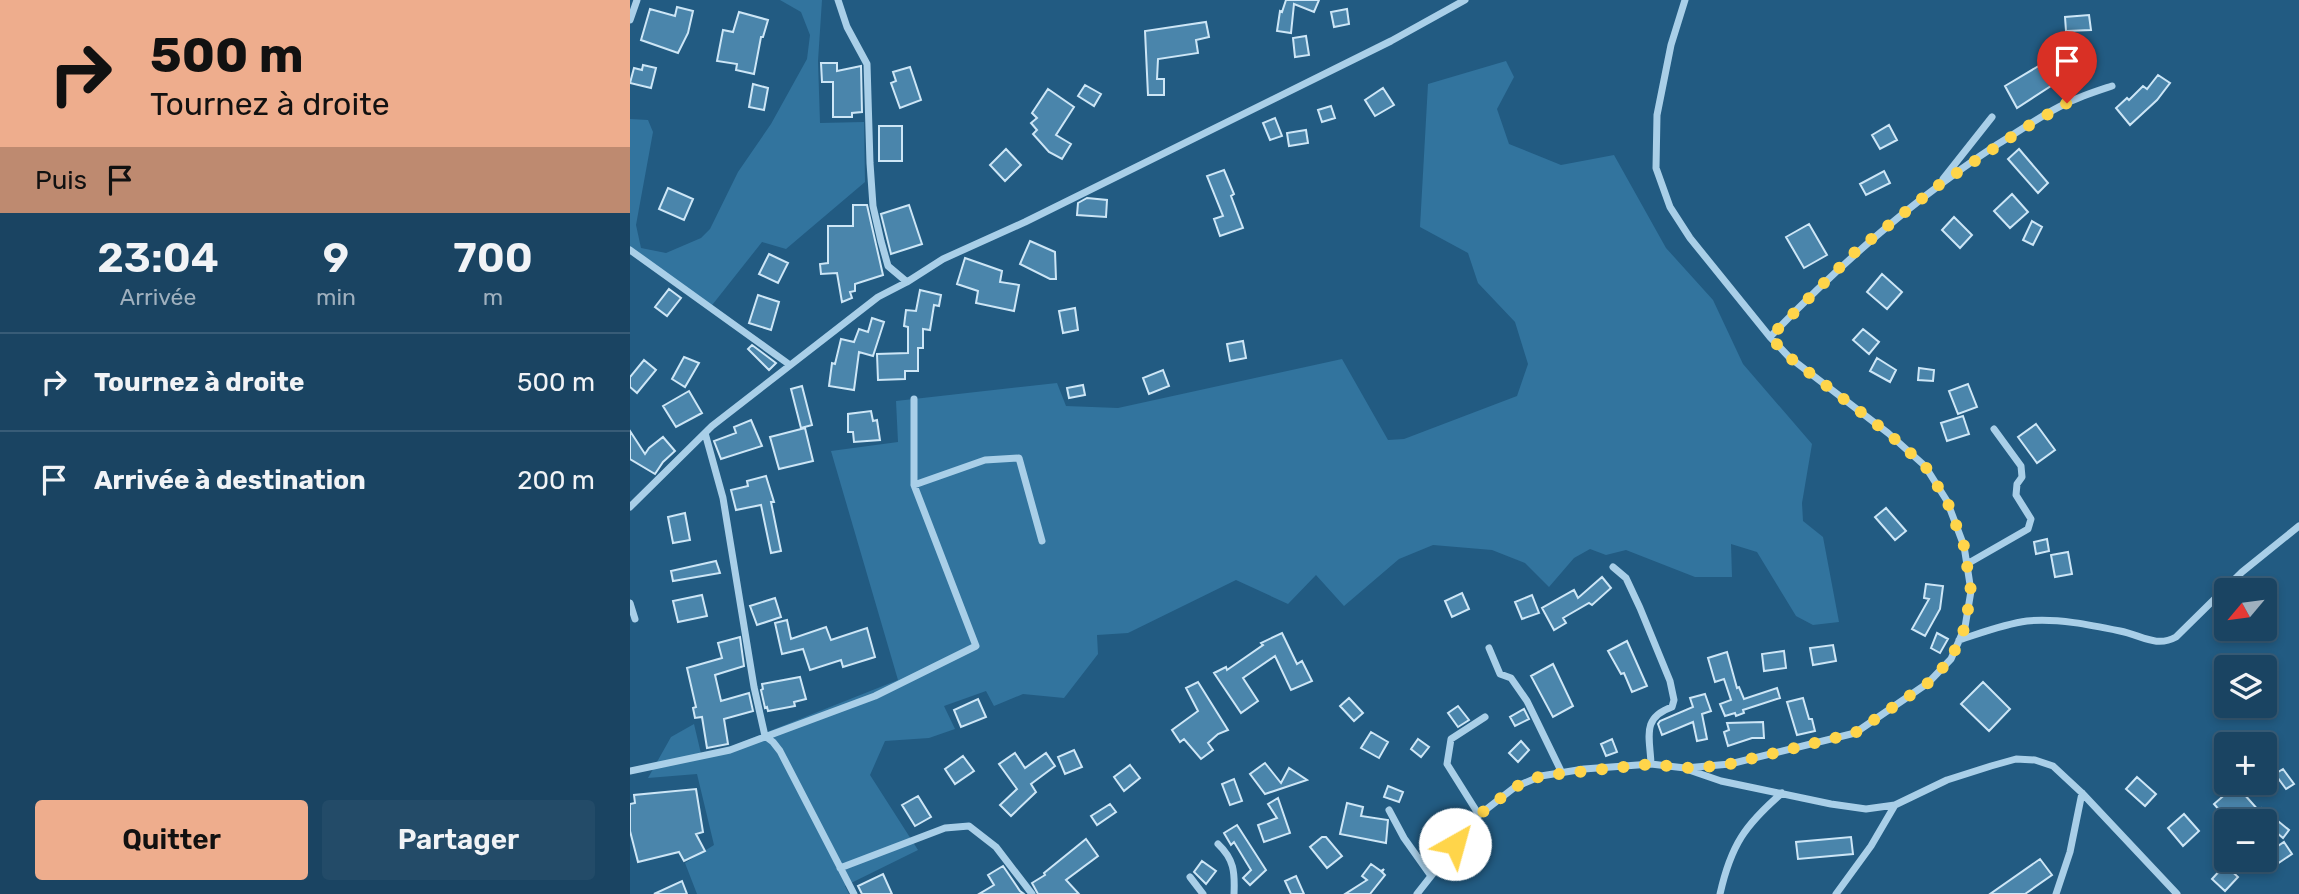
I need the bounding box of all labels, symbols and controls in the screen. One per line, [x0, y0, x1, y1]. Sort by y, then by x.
text: 500 m [150, 26, 304, 84]
icon: right [35, 28, 126, 119]
pin [2037, 31, 2097, 103]
icon: arrive [2048, 42, 2086, 80]
text: Tournez à droite [150, 85, 390, 123]
icon: arrive [101, 161, 139, 199]
text: Puis [35, 165, 87, 196]
text: 23:04 [97, 233, 219, 283]
text: 9 [323, 233, 349, 283]
text: 700 [453, 233, 533, 283]
text: Arrivée [120, 283, 196, 311]
text: min [316, 283, 356, 311]
text: m [483, 283, 503, 311]
icon: right [35, 363, 73, 401]
text: Tournez à droite [94, 367, 304, 398]
text: 500 m [517, 367, 595, 398]
icon: arrive [35, 461, 73, 499]
text: Arrivée à destination [94, 465, 366, 496]
text: 200 m [517, 465, 595, 496]
north arrow [2214, 578, 2277, 640]
map controls [2214, 578, 2277, 872]
button: layers [2214, 655, 2277, 718]
button: + [2214, 732, 2277, 795]
button: Quitter [35, 800, 308, 880]
button: Partager [322, 800, 595, 880]
position arrow [1418, 807, 1492, 881]
button: − [2214, 809, 2277, 872]

